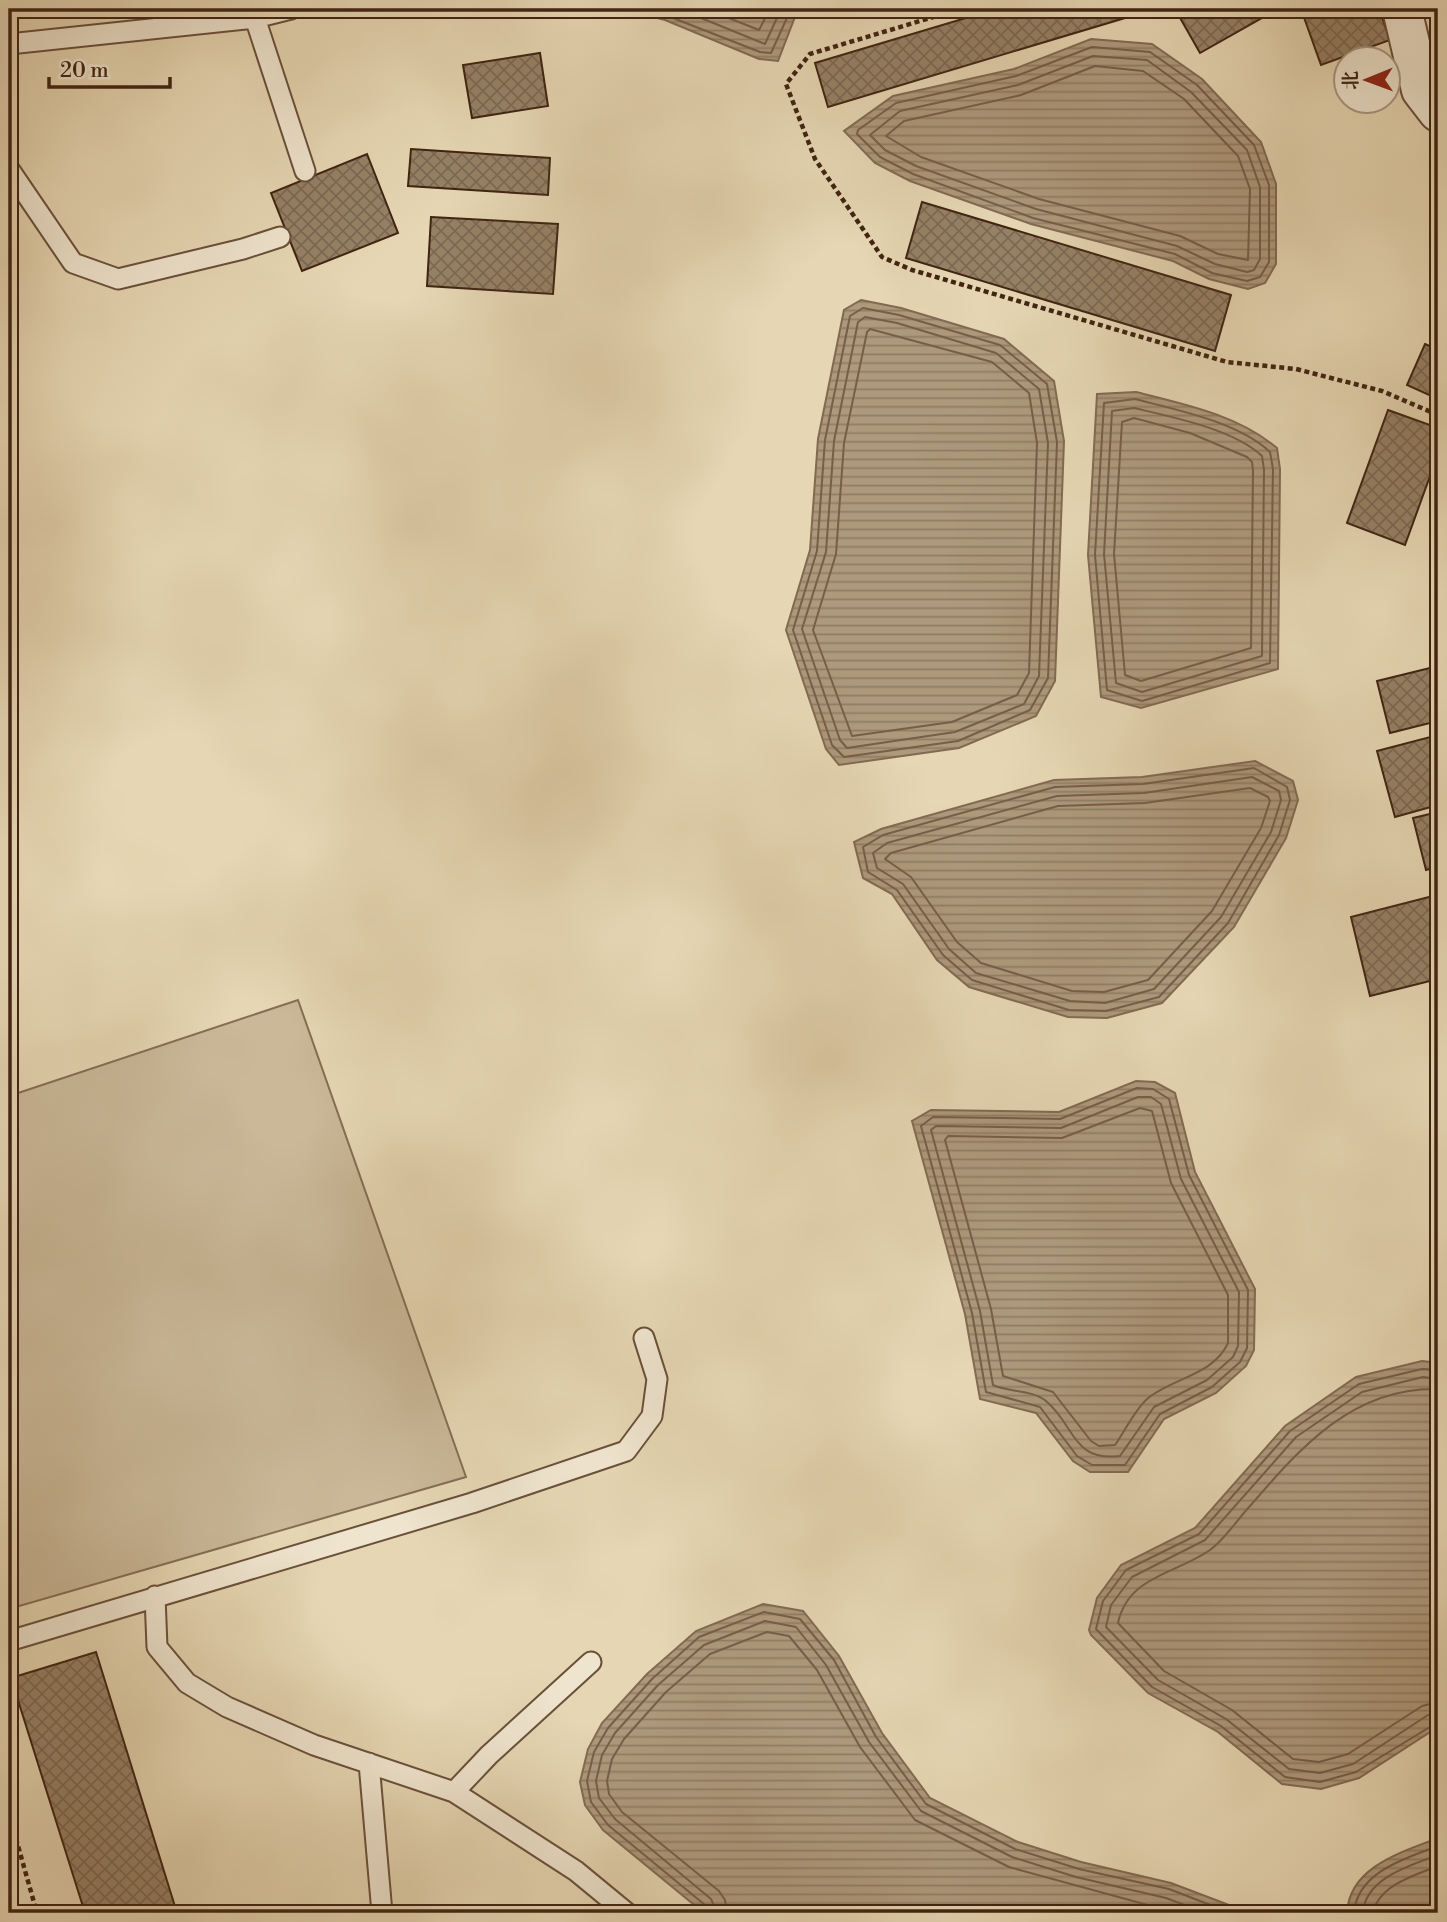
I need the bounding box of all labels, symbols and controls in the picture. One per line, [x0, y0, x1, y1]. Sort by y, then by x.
scale bar [49, 46, 170, 90]
north arrow [1332, 46, 1402, 116]
text: 20 m [60, 58, 109, 84]
text: 北 [1339, 71, 1363, 90]

